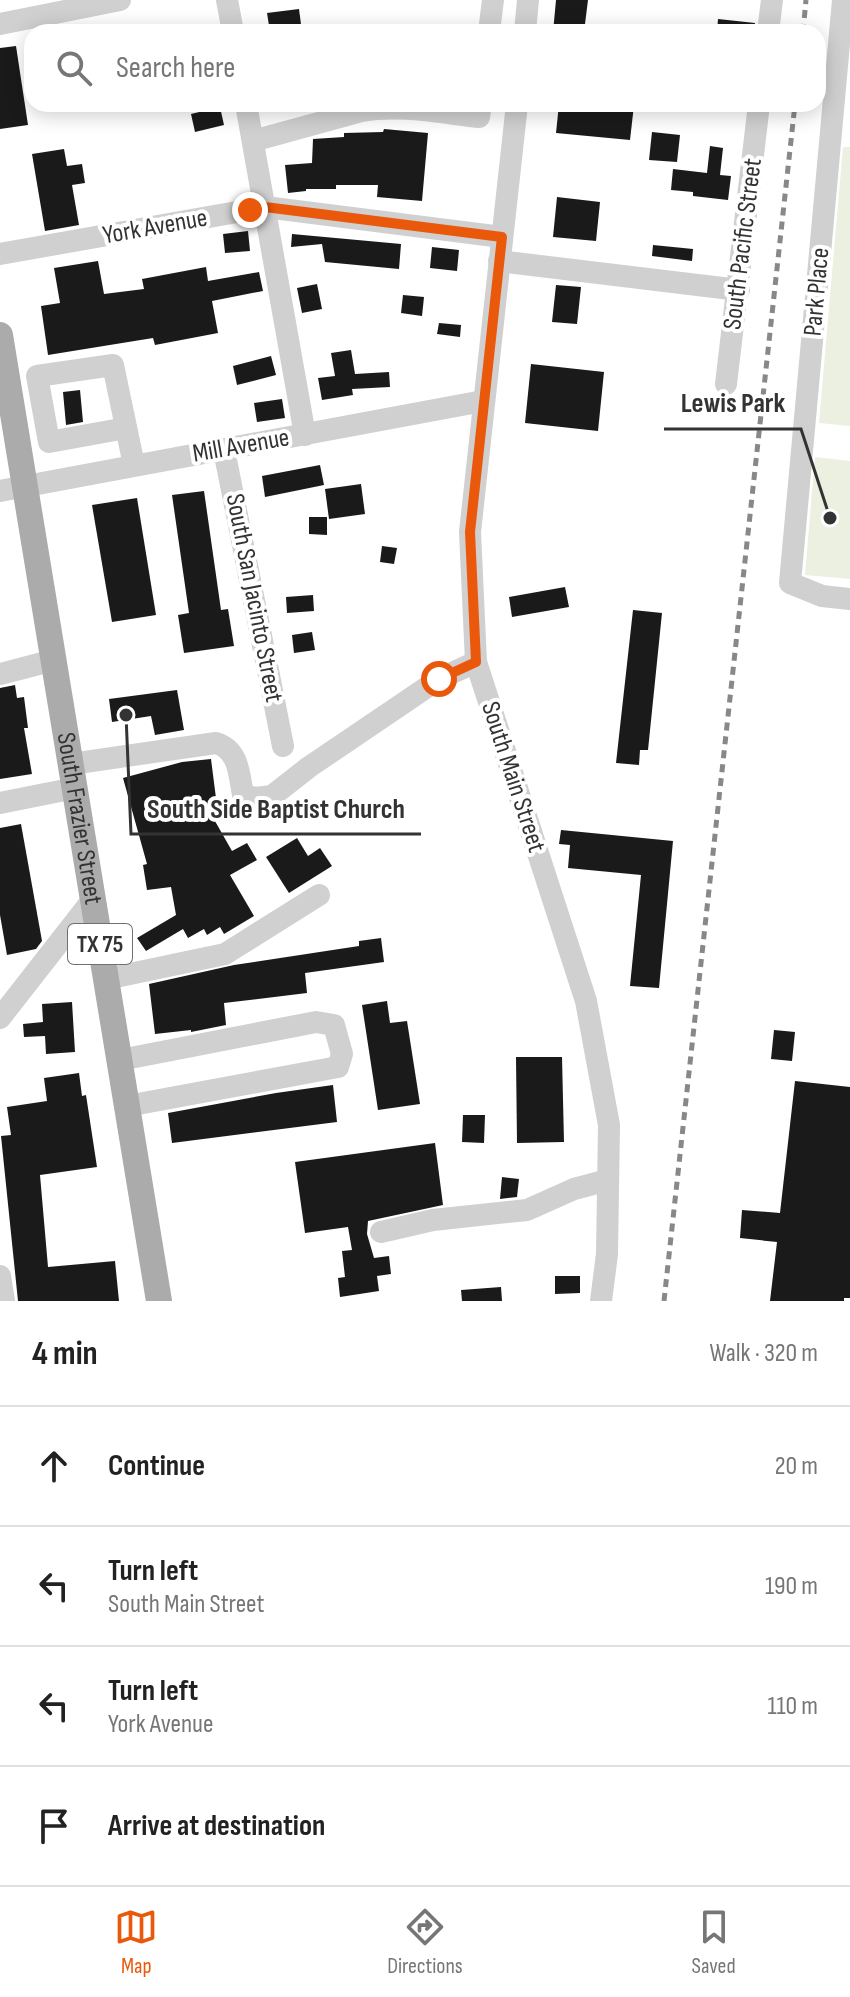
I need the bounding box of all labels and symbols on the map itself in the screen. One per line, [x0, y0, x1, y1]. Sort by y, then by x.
street label: South Pacific Street [717, 156, 769, 332]
route end [232, 192, 268, 228]
street label: York Avenue [100, 203, 210, 251]
street label: Park Place [798, 246, 836, 338]
callout: Lewis Park [664, 377, 801, 429]
text: Lewis Park [681, 387, 786, 420]
street label: Mill Avenue [190, 422, 292, 470]
street label: South San Jacinto Street [219, 491, 289, 705]
route start [421, 661, 457, 697]
street label: South Main Street [474, 698, 552, 856]
street label: South Frazier Street [50, 730, 109, 907]
callout: South Side Baptist Church [131, 782, 421, 834]
text: South Side Baptist Church [147, 793, 405, 826]
road number: TX 75 [68, 924, 132, 964]

